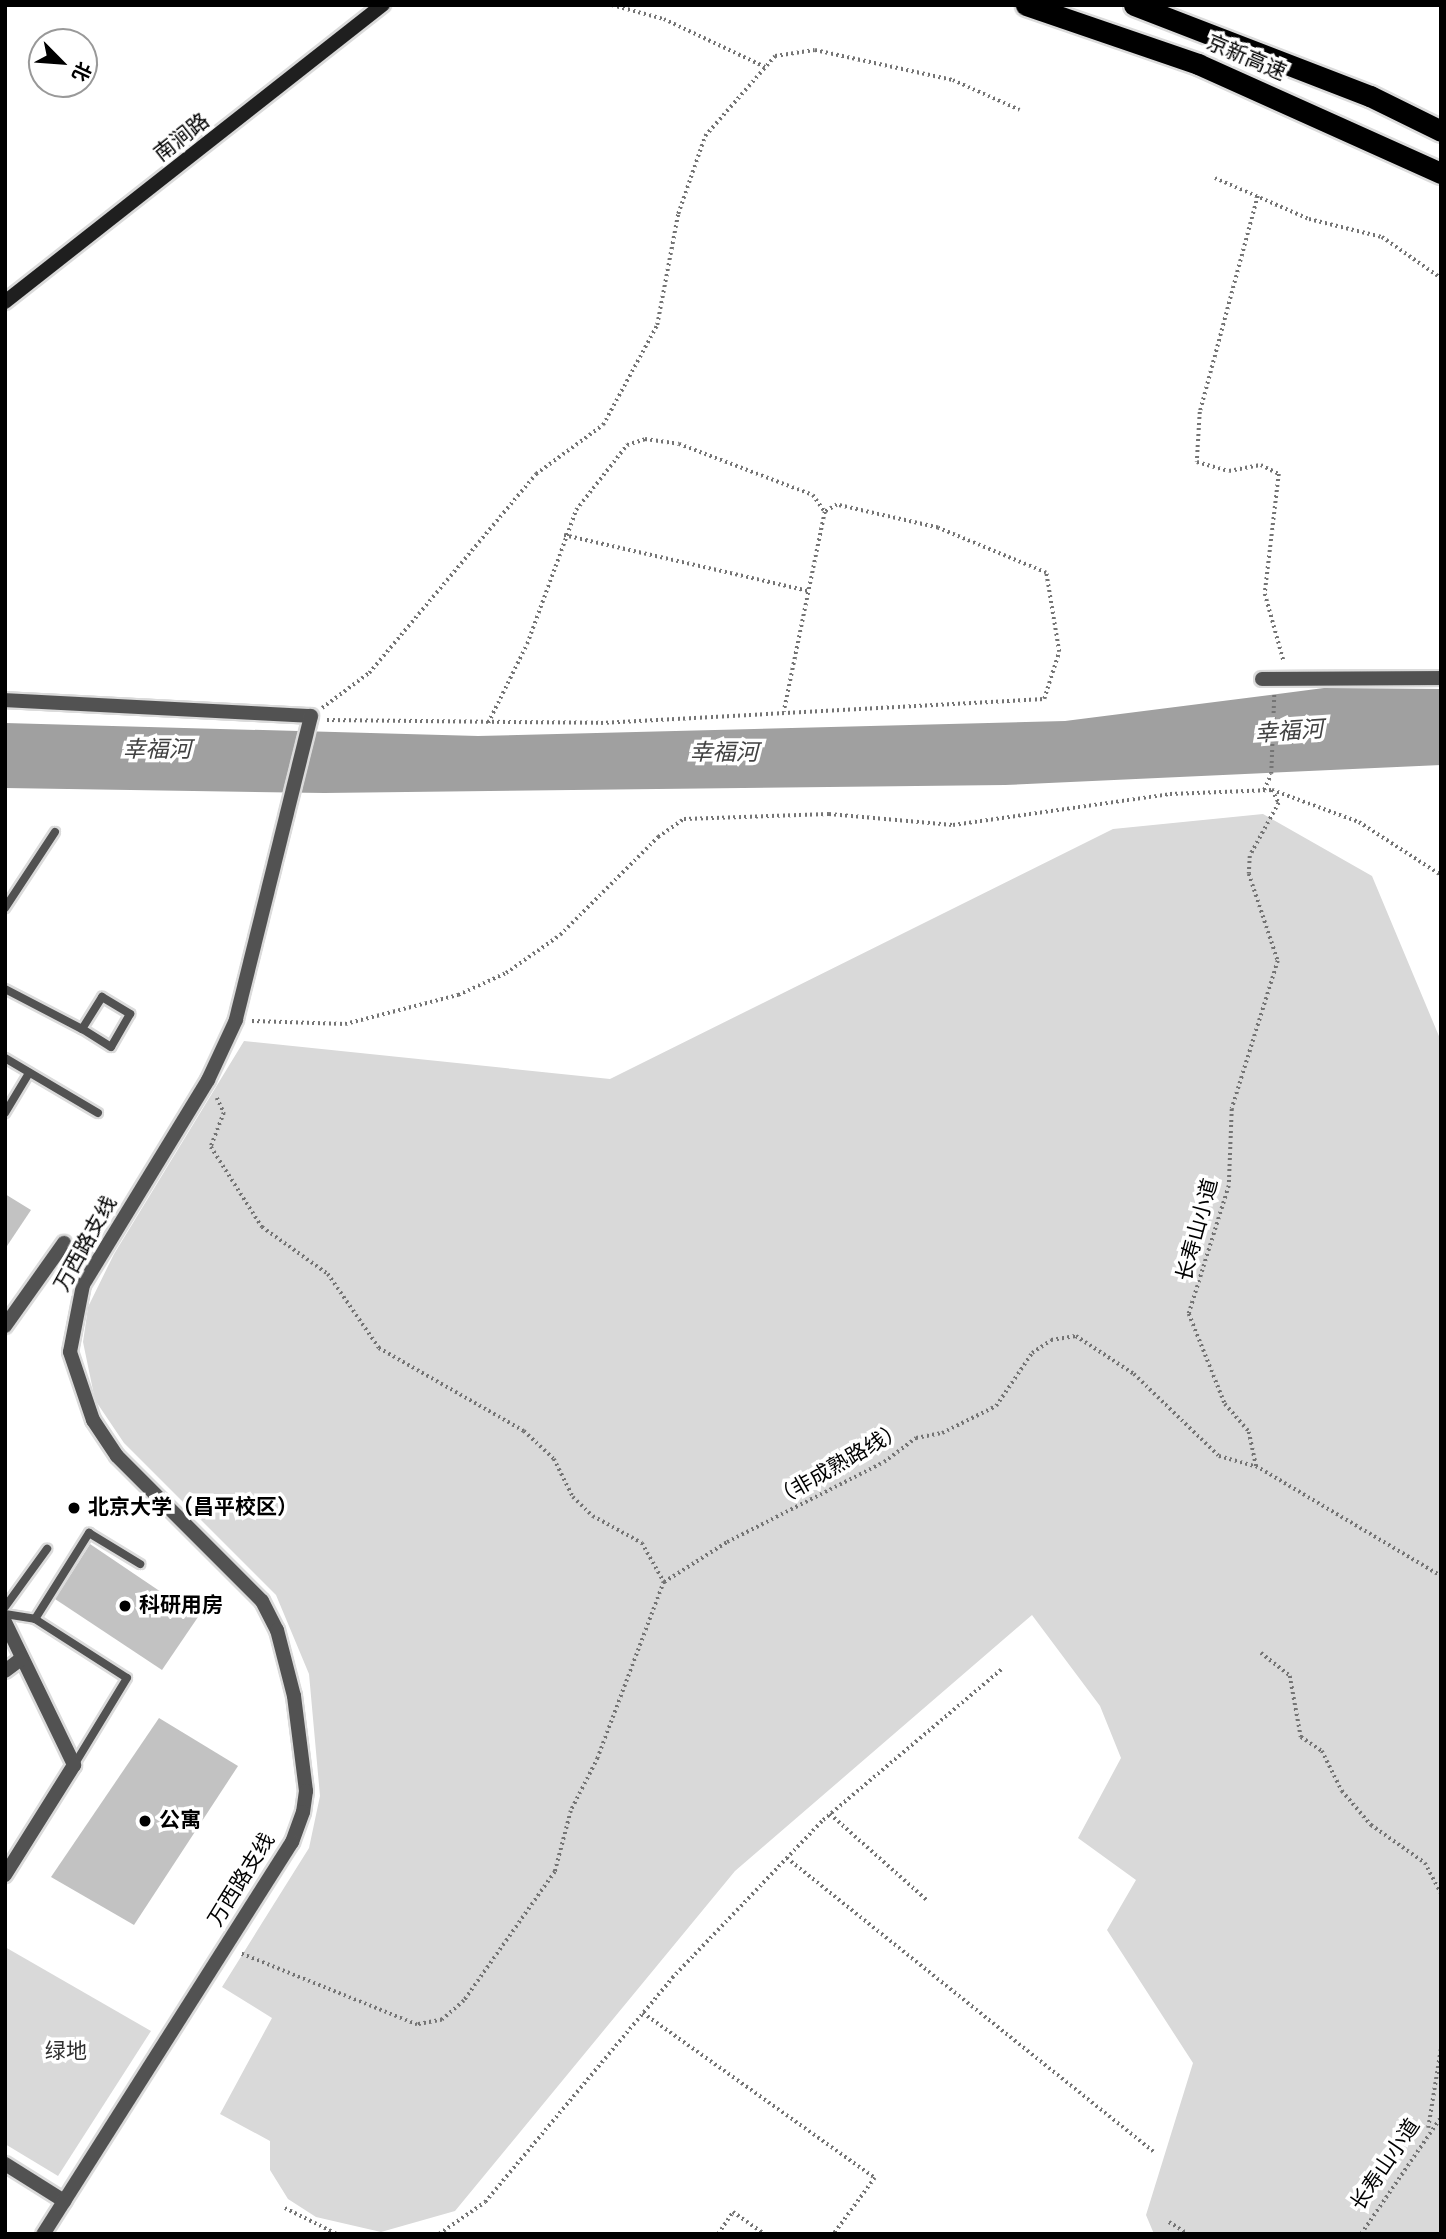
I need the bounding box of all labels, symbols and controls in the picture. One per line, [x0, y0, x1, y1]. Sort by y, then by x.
north arrow [28, 28, 98, 98]
street label: 京新高速 [1202, 30, 1290, 86]
text: 北 [66, 58, 95, 85]
street label: 南涧路 [149, 109, 215, 167]
water label: 幸福河 [1254, 716, 1324, 748]
water label: 幸福河 [123, 736, 191, 764]
water label: 幸福河 [690, 739, 758, 767]
street label: 长寿山小道 [1172, 1176, 1224, 1284]
street label: 万西路支线 [50, 1192, 122, 1296]
street label: （非成熟路线） [769, 1417, 909, 1513]
place label: 北京大学（昌平校区） [88, 1495, 298, 1521]
marker: 北京大学（昌平校区） [66, 1500, 82, 1516]
place label: 科研用房 [139, 1593, 223, 1619]
marker: 科研用房 [117, 1598, 133, 1614]
place label: 公寓 [159, 1808, 201, 1834]
marker: 公寓 [137, 1813, 153, 1829]
street label: 万西路支线 [203, 1829, 281, 1931]
park label: 绿地 [45, 2039, 87, 2065]
street label: 长寿山小道 [1346, 2114, 1426, 2216]

